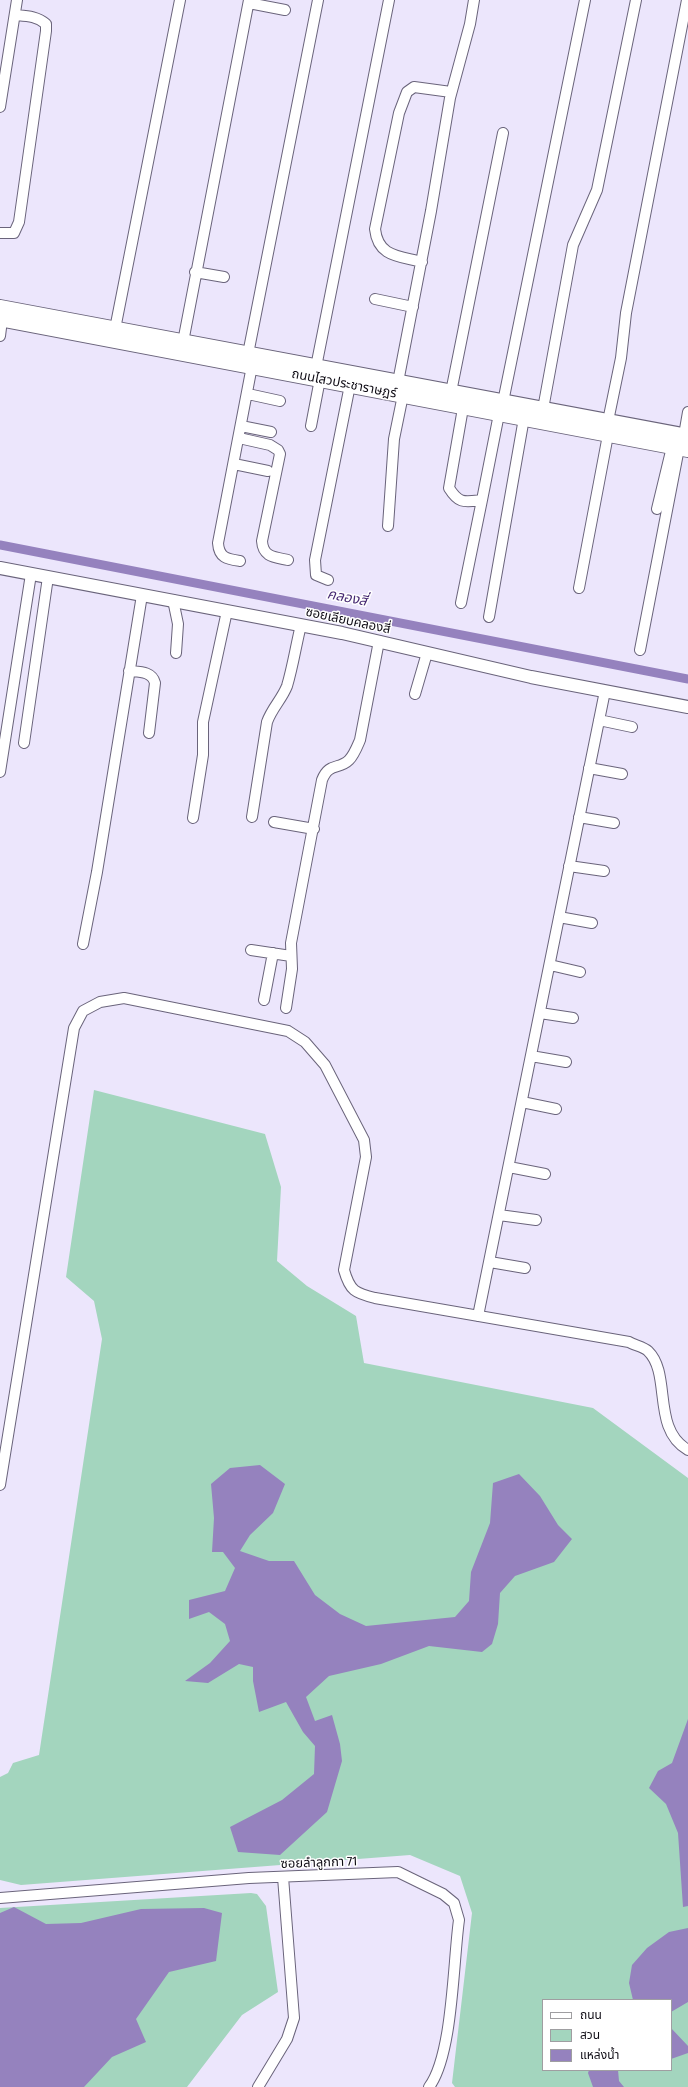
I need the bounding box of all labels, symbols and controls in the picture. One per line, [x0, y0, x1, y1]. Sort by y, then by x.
street label: ถนนไสวประชาราษฎร์ [290, 366, 398, 402]
water label: คลองสี่ [326, 586, 368, 610]
street label: ซอยเลียบคลองสี่ [304, 604, 392, 638]
street label: ซอยลำลูกกา 71 [280, 1854, 358, 1872]
legend [542, 1999, 672, 2071]
text: ถนน [580, 2008, 602, 2022]
text: สวน [580, 2028, 600, 2042]
text: แหล่งน้ำ [580, 2048, 619, 2062]

